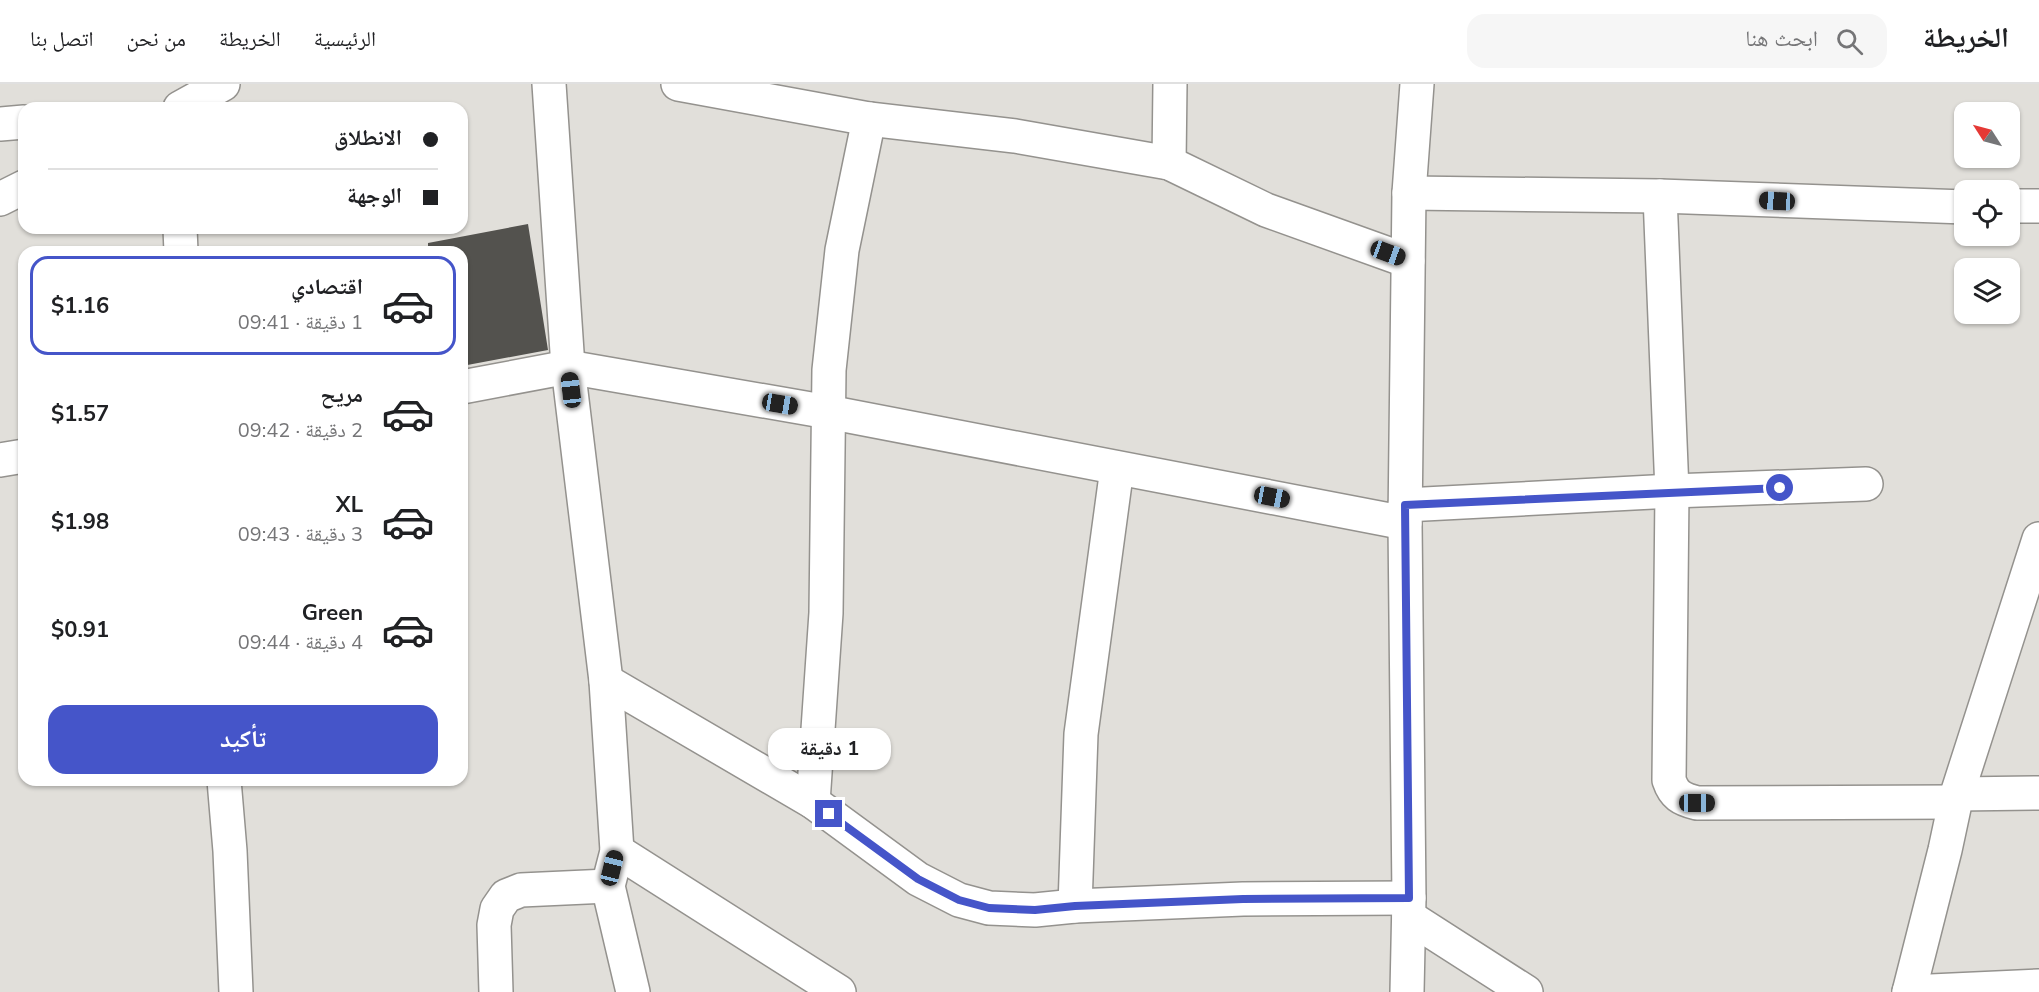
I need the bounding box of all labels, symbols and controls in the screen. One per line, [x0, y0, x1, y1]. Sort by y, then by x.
search box [1467, 14, 1887, 68]
text: الخريطة [1923, 19, 2009, 57]
text: ابحث هنا [1745, 24, 1818, 54]
text: اتصل بنا [30, 25, 94, 53]
text: من نحن [127, 25, 186, 53]
text: الخريطة [219, 25, 281, 53]
text: الرئيسية [314, 25, 376, 53]
icon: search [1833, 25, 1866, 58]
north arrow [1954, 102, 2020, 168]
map controls [1954, 102, 2020, 324]
text: الانطلاق [334, 123, 402, 153]
button: locate [1954, 180, 2020, 246]
text: الوجهة [347, 181, 402, 211]
car [1759, 191, 1795, 211]
car [1368, 238, 1408, 268]
button: layers [1954, 258, 2020, 324]
text: اقتصادي [291, 272, 363, 302]
icon: car [381, 279, 435, 333]
text: $1.16 [51, 291, 109, 321]
text: 1 دقيقة · 09:41 [238, 309, 363, 336]
car [560, 371, 582, 409]
text: مريح [320, 380, 363, 410]
icon: car [381, 387, 435, 441]
car [761, 392, 799, 416]
text: $1.57 [51, 399, 109, 429]
text: 2 دقيقة · 09:42 [238, 417, 363, 444]
route start [1766, 474, 1793, 501]
car [1253, 485, 1291, 509]
text: XL [336, 490, 363, 520]
icon: car [381, 495, 435, 549]
text: $1.98 [51, 507, 109, 537]
text: 3 دقيقة · 09:43 [238, 521, 363, 548]
text: Green [302, 598, 363, 628]
icon: car [381, 603, 435, 657]
text: $0.91 [51, 615, 109, 645]
text: 4 دقيقة · 09:44 [238, 629, 363, 656]
button: تأكيد [48, 705, 438, 774]
callout: 1 دقيقة [768, 727, 890, 769]
text: 1 دقيقة [800, 735, 859, 762]
car [1679, 794, 1715, 812]
route end [815, 800, 842, 827]
car [599, 848, 625, 888]

